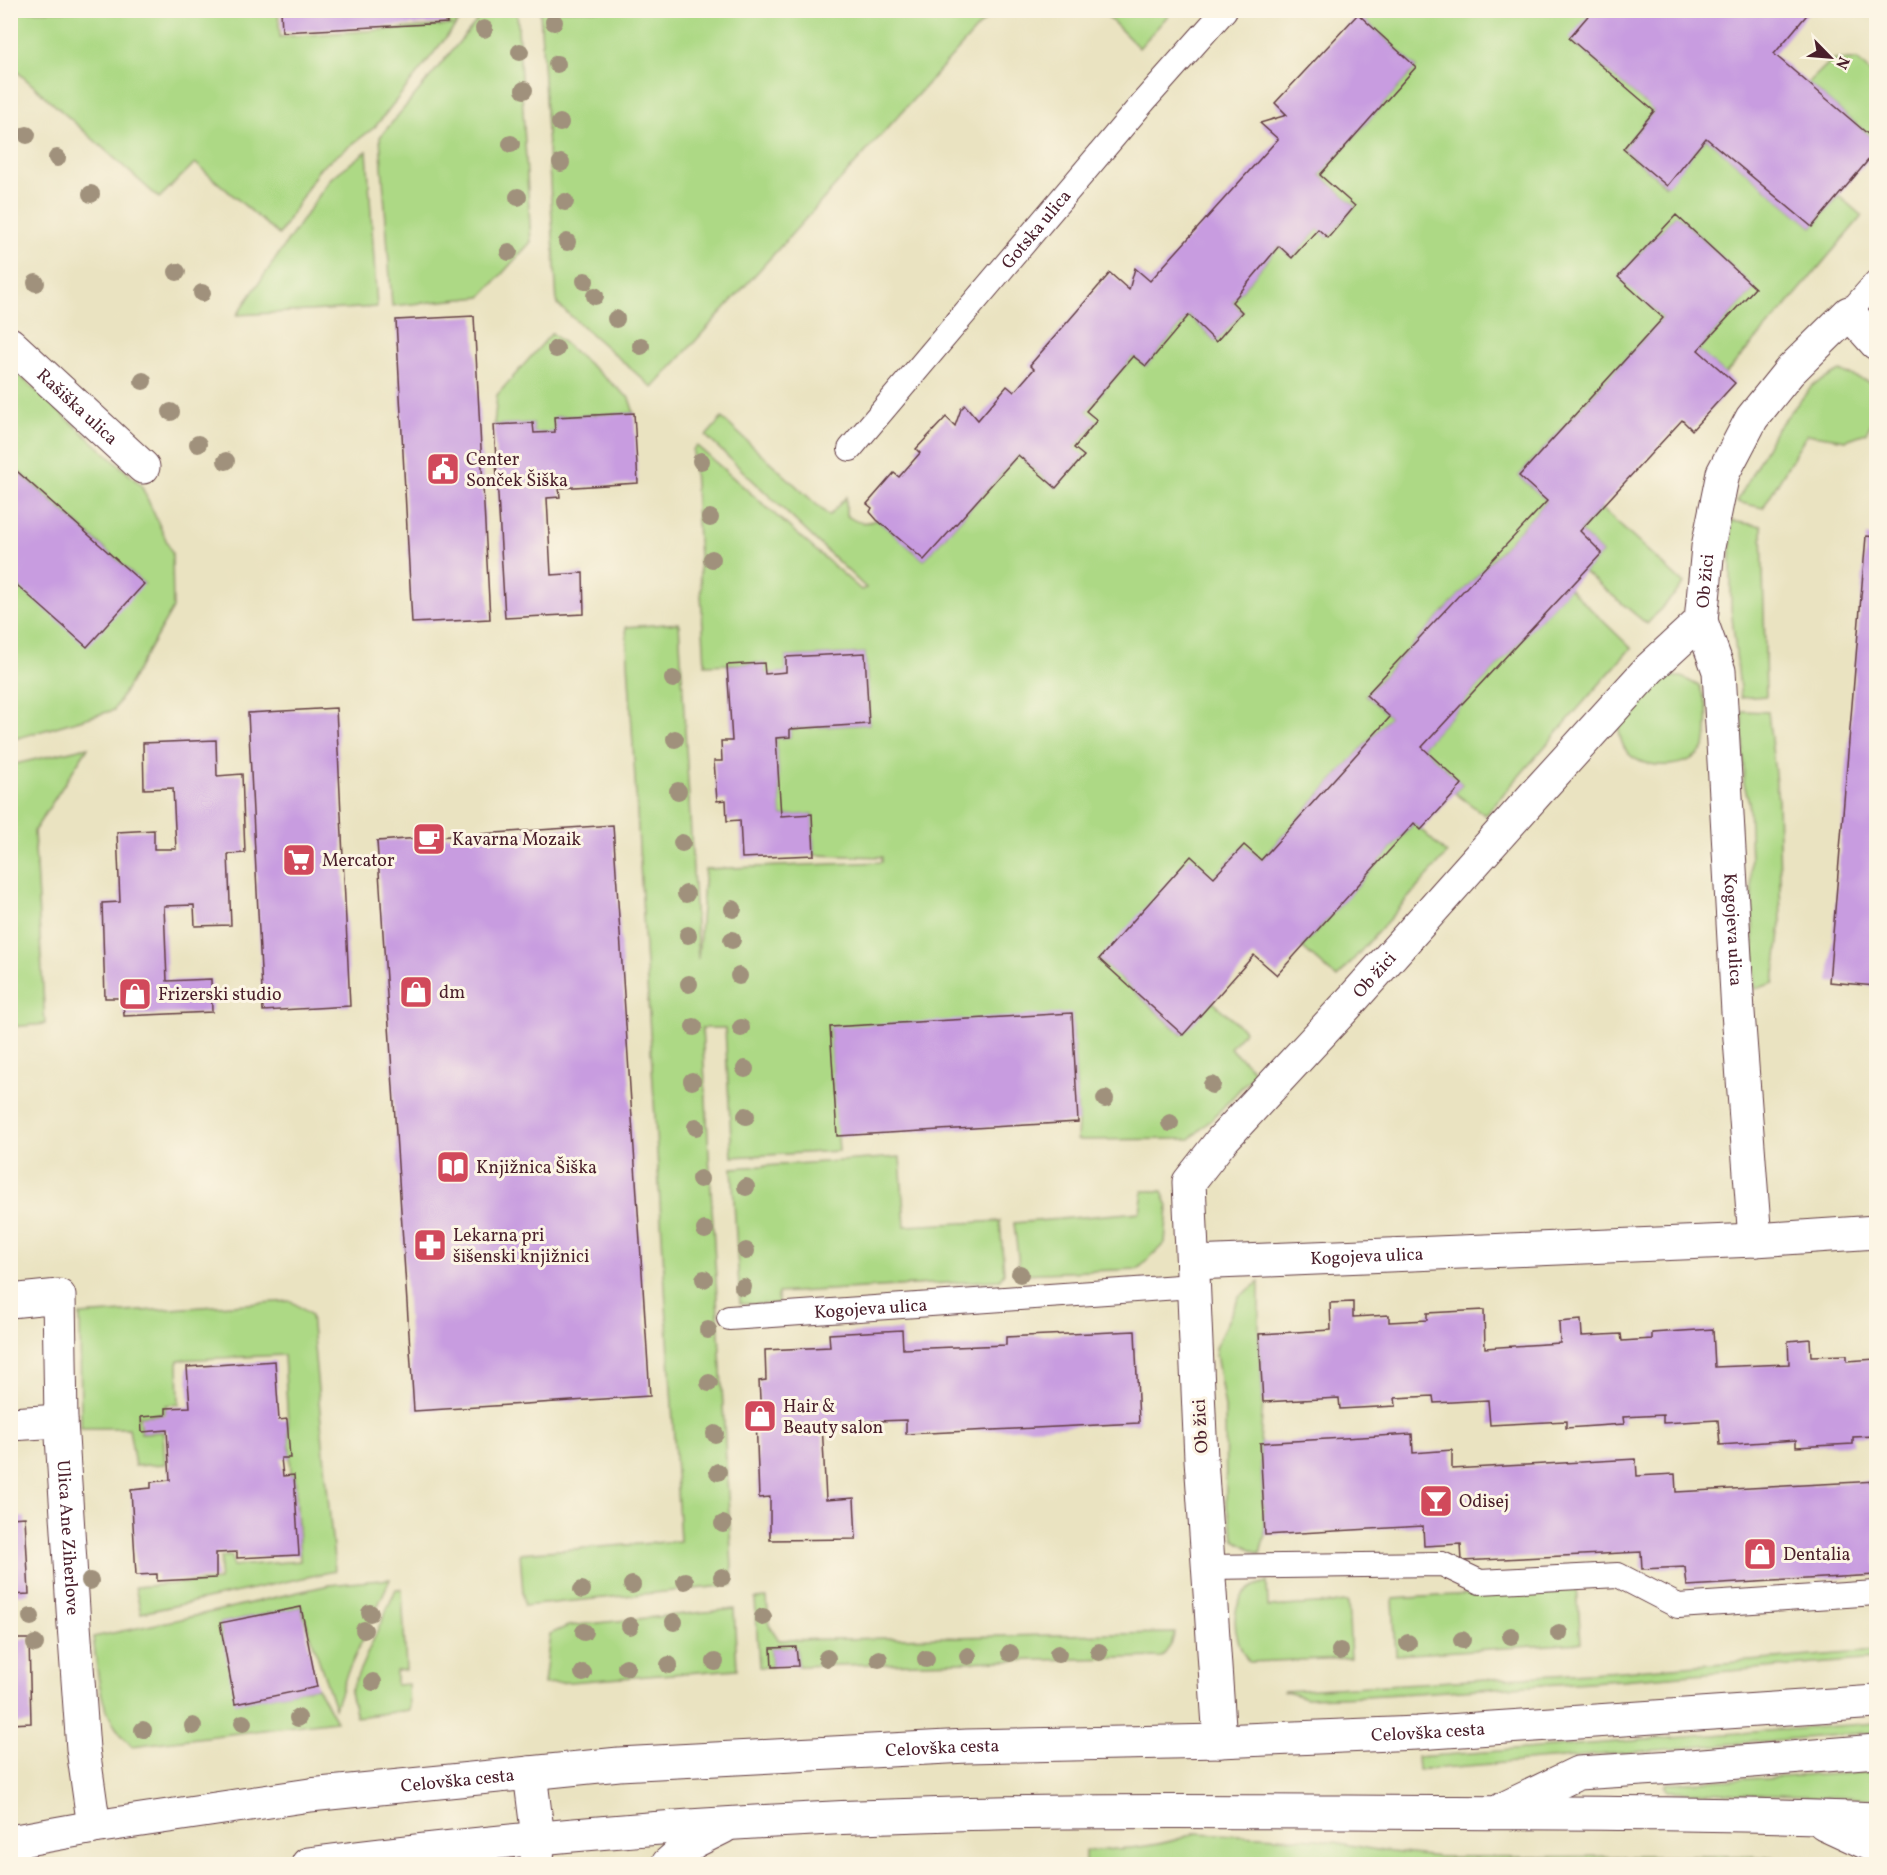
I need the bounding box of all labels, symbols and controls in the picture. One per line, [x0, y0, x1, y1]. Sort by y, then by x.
north arrow [1800, 27, 1860, 87]
text: N [1829, 53, 1854, 73]
street label: Gotska ulica [996, 185, 1078, 275]
street label: Rašiška ulica [30, 364, 123, 452]
place label: Center Sonček Šiška [466, 448, 568, 494]
public building icon: Center Sonček Šiška [425, 451, 461, 487]
street label: Ob žici [1691, 553, 1721, 610]
cafe icon: Kavarna Mozaik [411, 821, 447, 857]
place label: Kavarna Mozaik [452, 828, 581, 853]
supermarket icon: Mercator [281, 842, 317, 878]
place label: Mercator [322, 849, 395, 874]
street label: Kogojeva ulica [1716, 872, 1748, 987]
street label: Ob žici [1348, 947, 1403, 1004]
shop icon: dm [398, 974, 434, 1010]
shop icon: Frizerski studio [117, 976, 153, 1012]
place label: dm [439, 981, 465, 1006]
place label: Frizerski studio [158, 983, 281, 1008]
library icon: Knjižnica Šiška [435, 1149, 471, 1185]
place label: Knjižnica Šiška [476, 1156, 597, 1181]
place label: Lekarna pri šišenski knjižnici [453, 1224, 589, 1270]
pharmacy icon: Lekarna pri šišenski knjižnici [412, 1227, 448, 1263]
street label: Kogojeva ulica [1310, 1243, 1424, 1272]
street label: Kogojeva ulica [813, 1293, 928, 1326]
place label: Hair & Beauty salon [783, 1395, 884, 1441]
shop icon: Hair & Beauty salon [742, 1398, 778, 1434]
street label: Ob žici [1188, 1398, 1215, 1454]
street label: Ulica Ane Ziherlove [50, 1459, 84, 1616]
bar icon: Odisej [1418, 1483, 1454, 1519]
place label: Odisej [1459, 1490, 1509, 1515]
shop icon: Dentalia [1742, 1536, 1778, 1572]
place label: Dentalia [1783, 1543, 1850, 1568]
street label: Celovška cesta [1371, 1717, 1486, 1749]
street label: Celovška cesta [885, 1734, 1000, 1764]
street label: Celovška cesta [400, 1764, 516, 1800]

